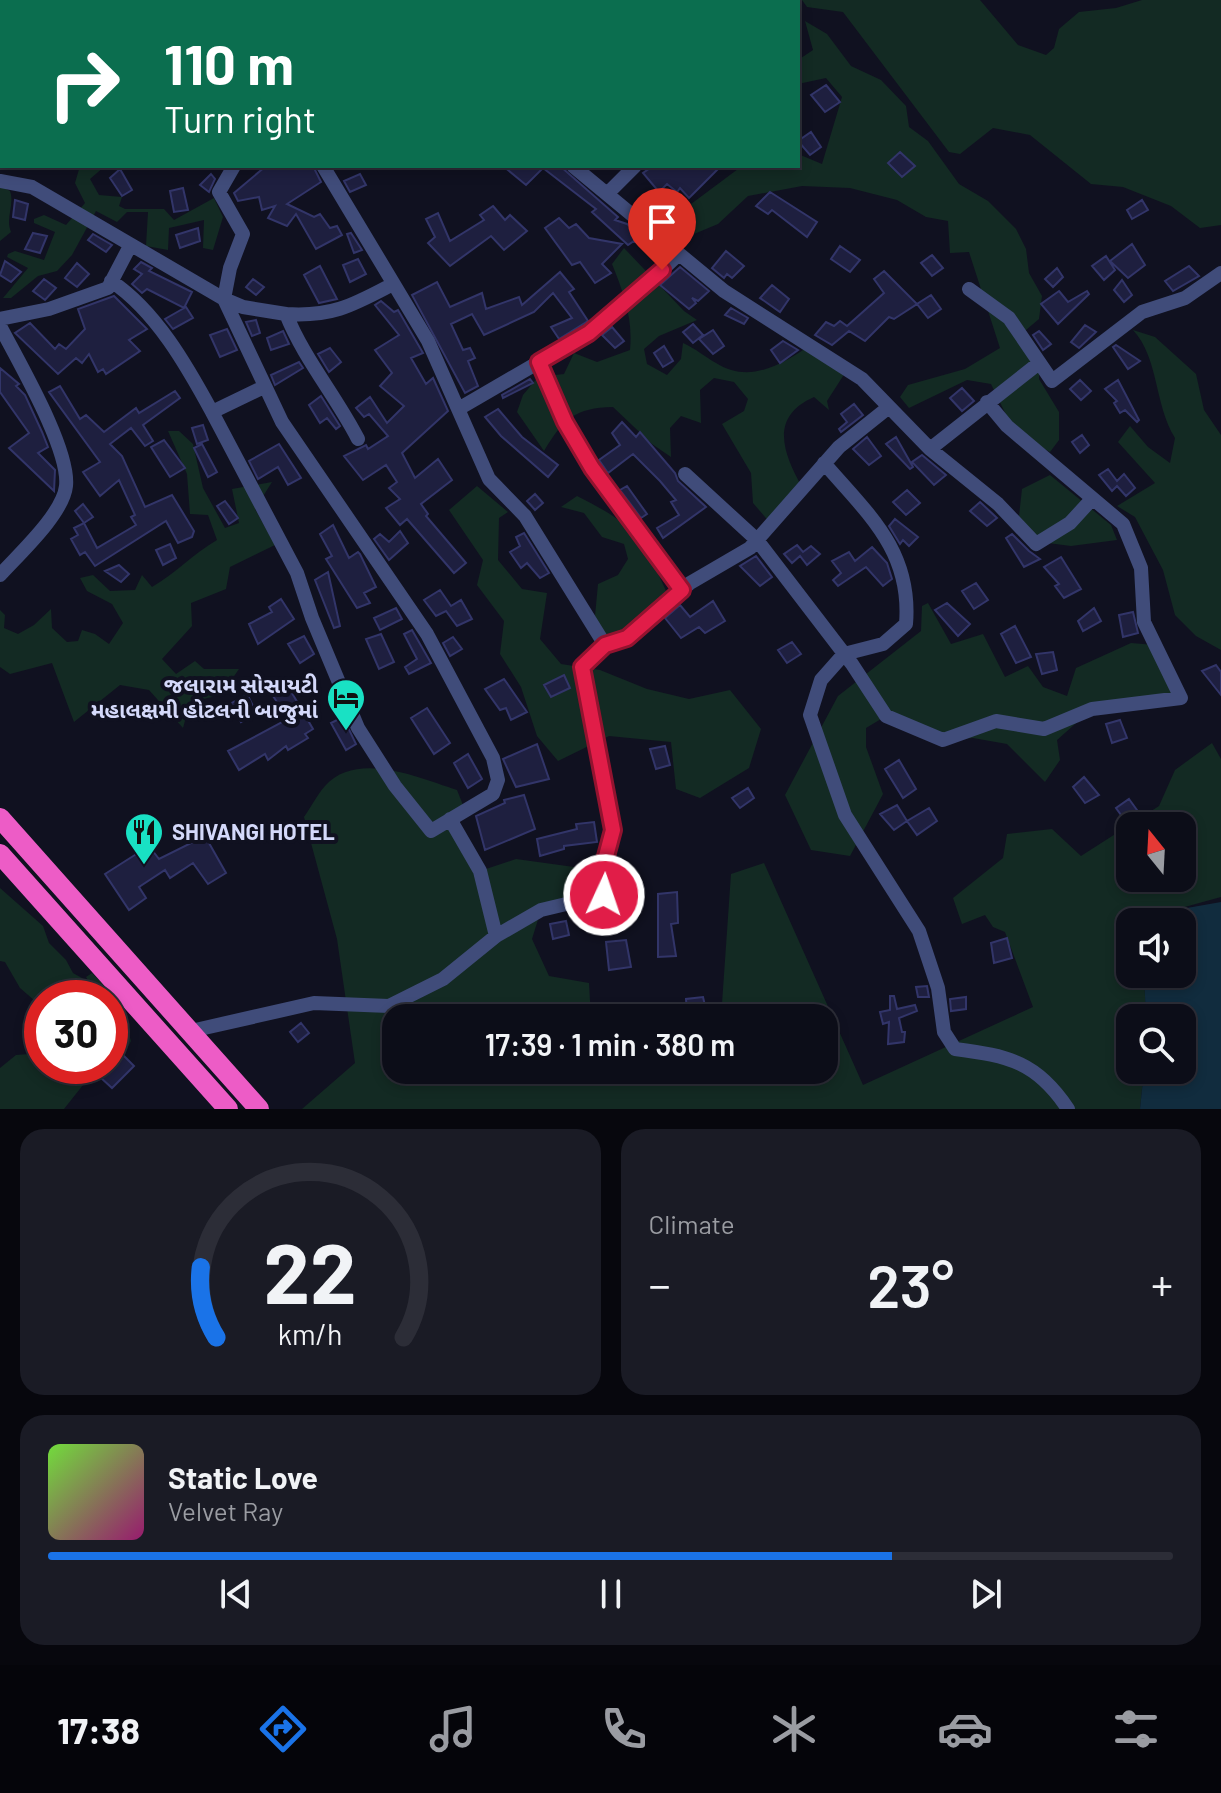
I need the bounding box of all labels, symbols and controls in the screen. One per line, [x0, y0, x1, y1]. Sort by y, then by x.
text: 110 m [164, 29, 294, 96]
icon: right [32, 32, 136, 136]
text: Turn right [164, 97, 316, 140]
pin [628, 188, 696, 270]
icon: arrive [640, 200, 684, 244]
place label: જલારામ સોસાયટી મહાલ‌ક્ષમી હોટલની બાજુમાં [91, 671, 319, 724]
hotel icon: જલારામ સોસાયટી મહાલ‌ક્ષમી હોટલની બાજુમાં [325, 677, 367, 732]
restaurant icon: SHIVANGI HOTEL [123, 811, 165, 866]
north arrow [1116, 812, 1196, 892]
map controls [1116, 812, 1196, 1084]
place label: SHIVANGI HOTEL [172, 818, 335, 844]
position arrow [562, 853, 646, 937]
button: sound [1116, 908, 1196, 988]
speed limit sign: 30 [24, 980, 128, 1084]
button: search [1116, 1004, 1196, 1084]
text: 17:39 · 1 min · 380 m [485, 1026, 735, 1062]
text: Climate [649, 1208, 735, 1239]
text: 22 [264, 1221, 357, 1321]
text: 23° [867, 1248, 954, 1320]
text: − [649, 1257, 671, 1310]
text: + [1151, 1257, 1173, 1310]
text: km/h [278, 1316, 343, 1351]
text: Static Love [168, 1459, 318, 1495]
text: Velvet Ray [168, 1495, 283, 1526]
icon: previous [214, 1572, 258, 1616]
icon: pause [589, 1572, 633, 1616]
icon: next [964, 1572, 1008, 1616]
icon: directions [255, 1701, 311, 1757]
icon: music [425, 1701, 481, 1757]
icon: phone [596, 1701, 652, 1757]
icon: climate [766, 1701, 822, 1757]
icon: car [937, 1701, 993, 1757]
icon: filters [1108, 1701, 1164, 1757]
text: 17:38 [57, 1708, 140, 1751]

